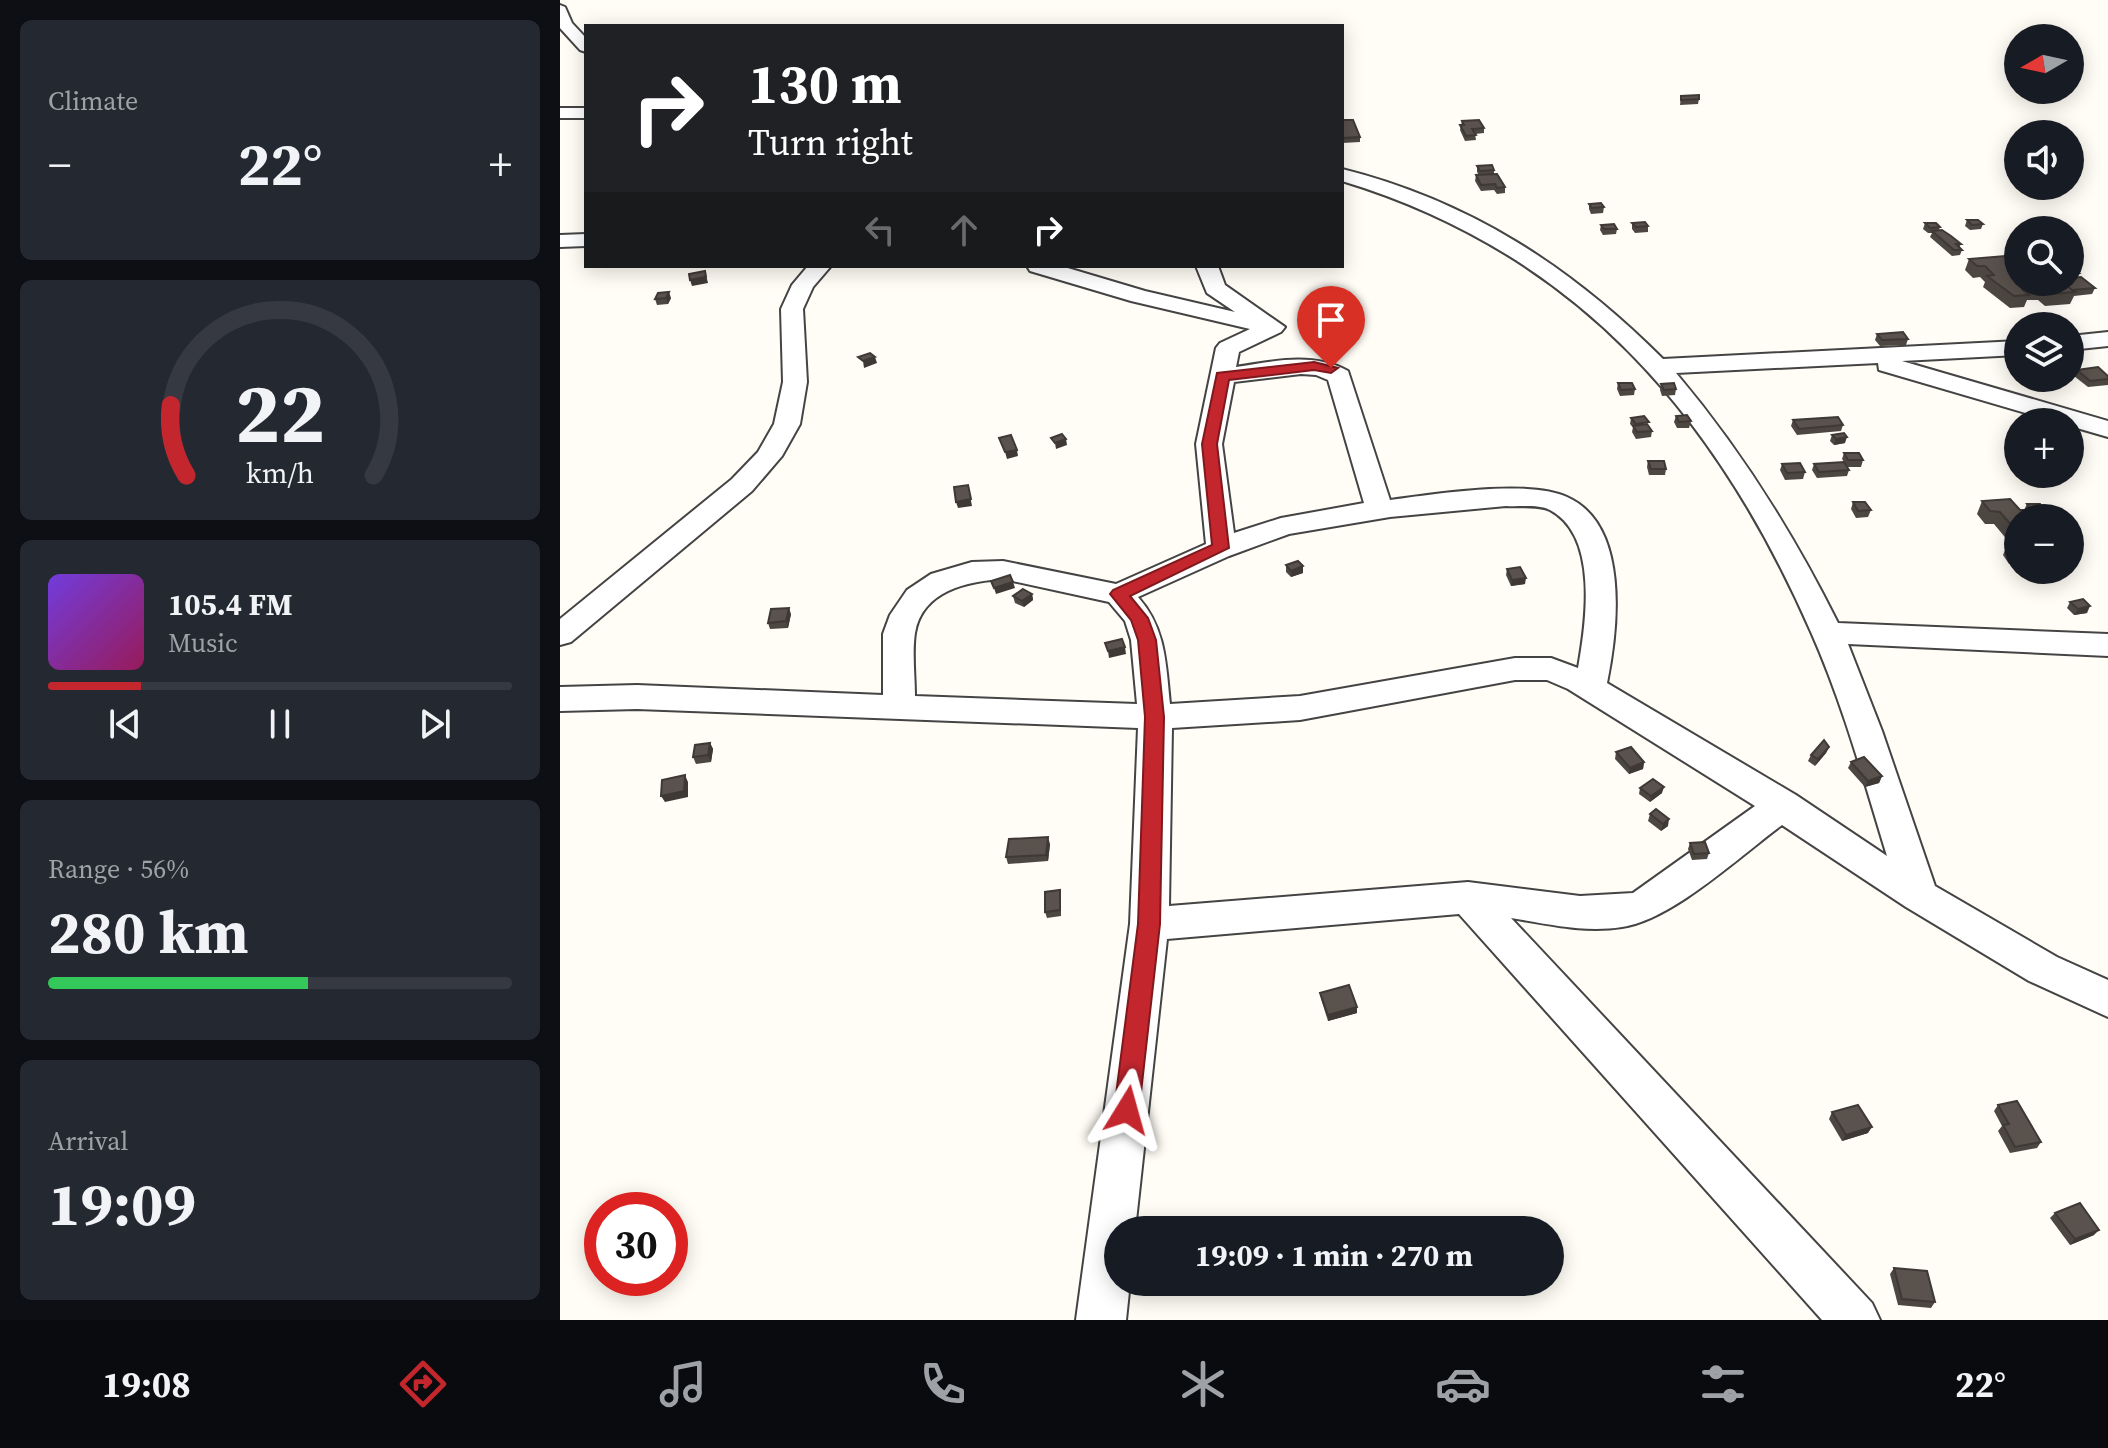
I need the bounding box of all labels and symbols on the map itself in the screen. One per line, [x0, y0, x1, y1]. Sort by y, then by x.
north arrow [2004, 24, 2084, 104]
pin [1297, 286, 1365, 368]
position arrow [1085, 1068, 1169, 1152]
speed limit sign: 30 [584, 1192, 688, 1296]

